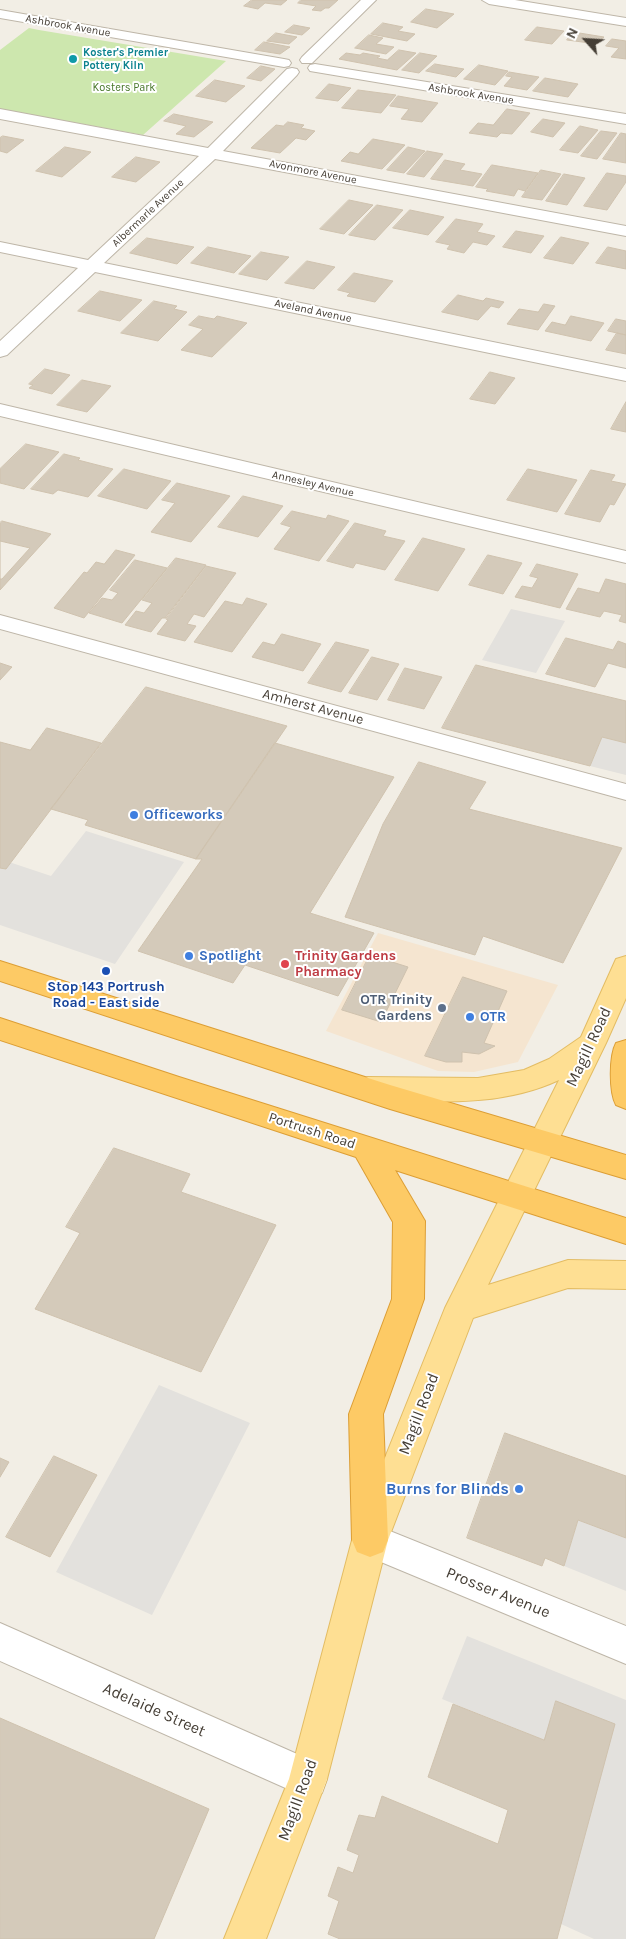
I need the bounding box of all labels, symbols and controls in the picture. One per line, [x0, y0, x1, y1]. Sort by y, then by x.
street label: Ashbrook Avenue [24, 12, 112, 40]
north arrow [561, 15, 611, 65]
text: N [562, 25, 582, 41]
place label: Koster's Premier Pottery Kiln [83, 46, 168, 72]
marker: Koster's Premier Pottery Kiln [67, 53, 79, 65]
park label: Kosters Park [93, 81, 155, 95]
street label: Ashbrook Avenue [427, 81, 515, 107]
street label: Avonmore Avenue [268, 157, 358, 187]
street label: Albermarle Avenue [109, 176, 187, 250]
street label: Aveland Avenue [273, 296, 353, 326]
street label: Annesley Avenue [271, 468, 355, 500]
street label: Amherst Avenue [261, 685, 365, 729]
place label: Officeworks [144, 807, 223, 823]
marker: Officeworks [128, 809, 140, 821]
place label: Spotlight [199, 948, 261, 964]
place label: Trinity Gardens Pharmacy [295, 948, 396, 980]
marker: Spotlight [183, 950, 195, 962]
marker: Trinity Gardens Pharmacy [279, 958, 291, 970]
marker: Stop 143 Portrush Road - East side [100, 965, 112, 977]
place label: Stop 143 Portrush Road - East side [47, 979, 165, 1012]
place label: OTR Trinity Gardens [360, 992, 432, 1024]
marker: OTR Trinity Gardens [436, 1002, 448, 1014]
street label: Magill Road [562, 1004, 616, 1090]
place label: OTR [480, 1009, 506, 1025]
marker: OTR [464, 1011, 476, 1023]
street label: Portrush Road [266, 1109, 358, 1153]
street label: Magill Road [395, 1371, 443, 1457]
place label: Burns for Blinds [386, 1479, 509, 1499]
marker: Burns for Blinds [513, 1483, 525, 1495]
street label: Prosser Avenue [443, 1563, 553, 1623]
street label: Adelaide Street [100, 1679, 208, 1741]
street label: Magill Road [274, 1756, 322, 1844]

